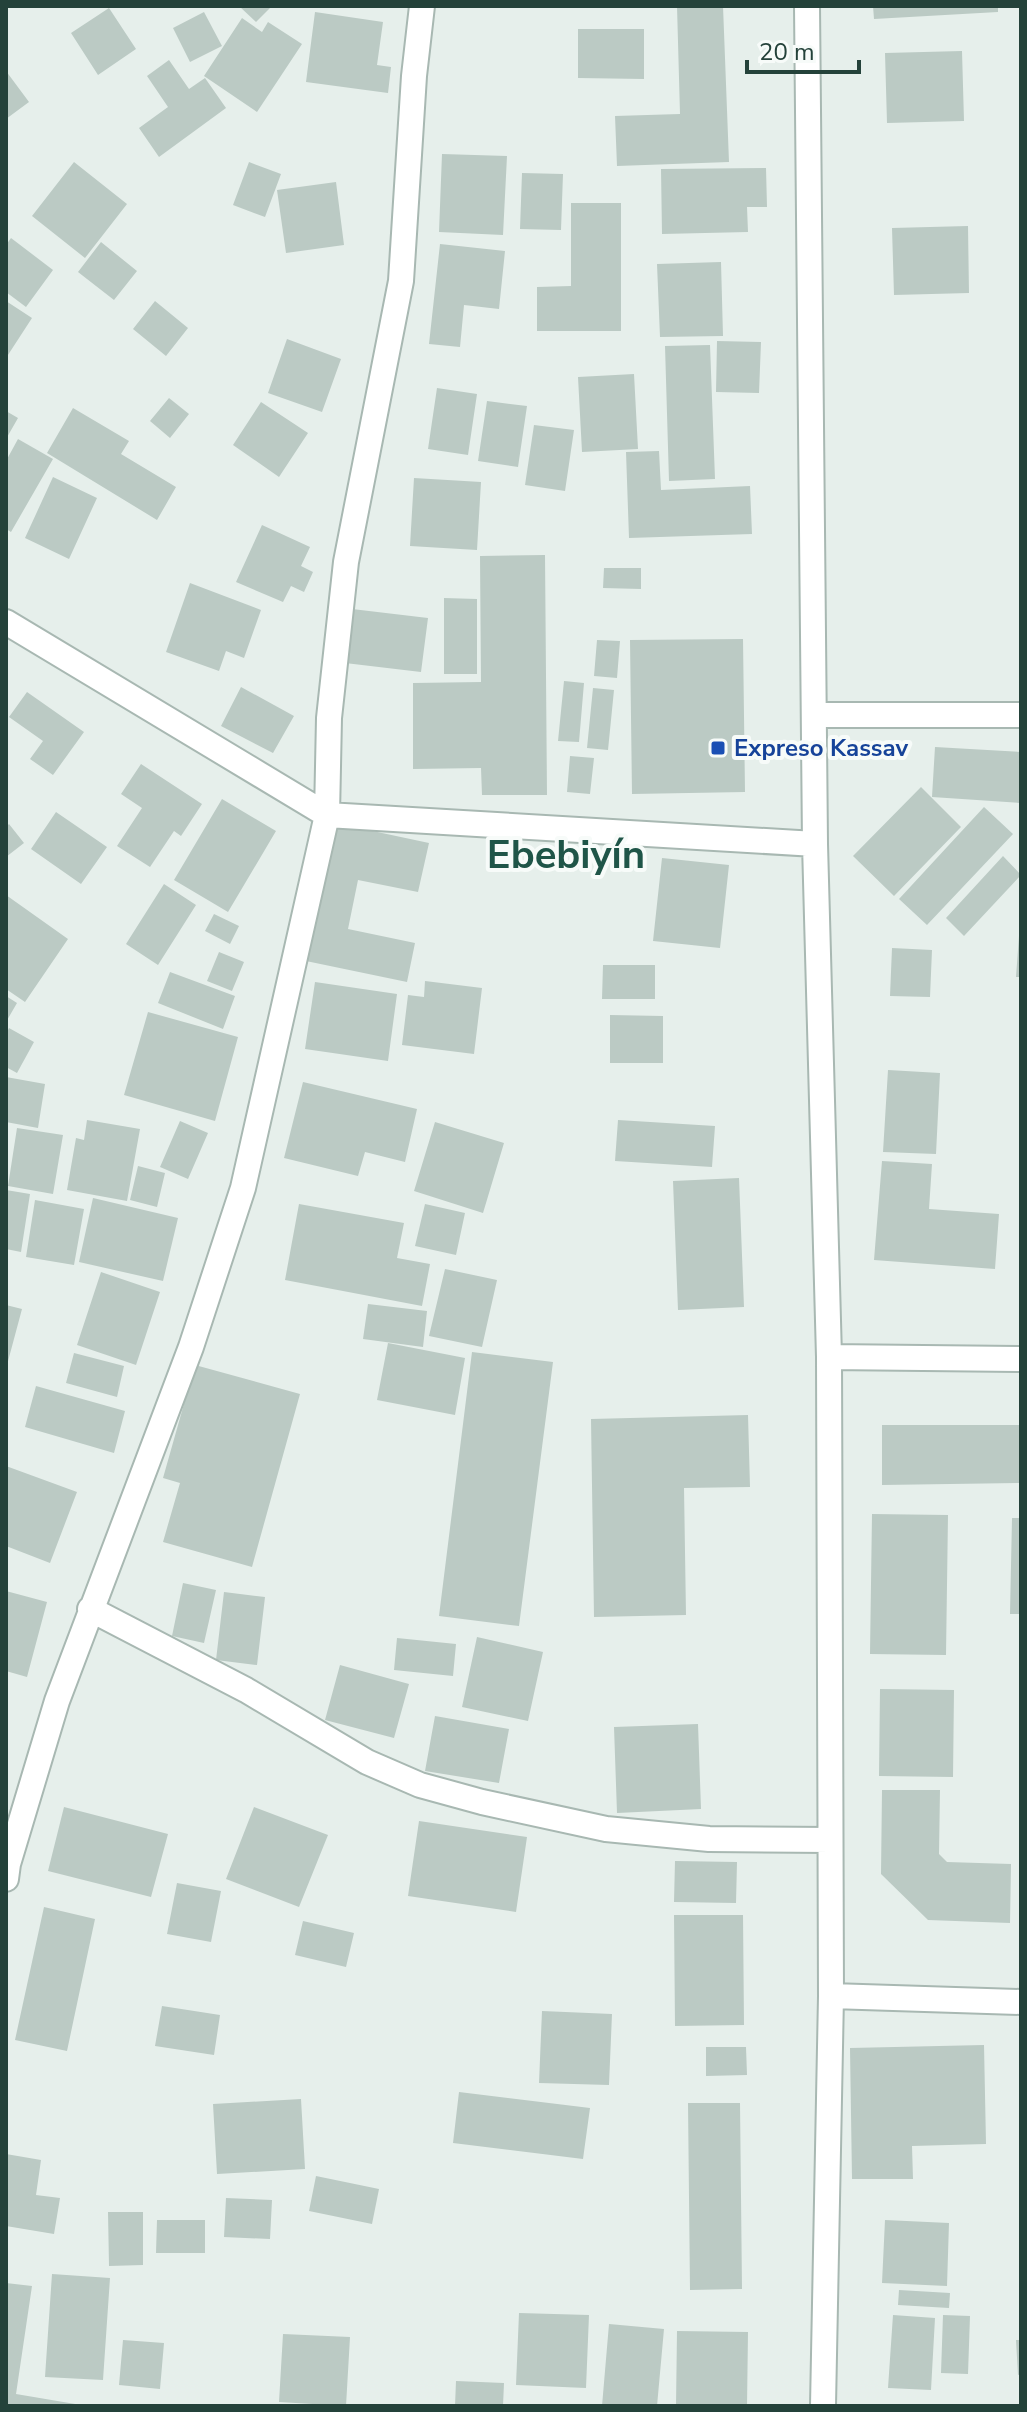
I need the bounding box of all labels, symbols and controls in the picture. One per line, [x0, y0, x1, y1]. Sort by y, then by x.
scale bar [747, 24, 859, 74]
text: 20 m [759, 36, 815, 68]
place label: Expreso Kassav [734, 732, 909, 764]
marker: Expreso Kassav [709, 739, 727, 757]
district label: Ebebiyín [487, 828, 645, 882]

